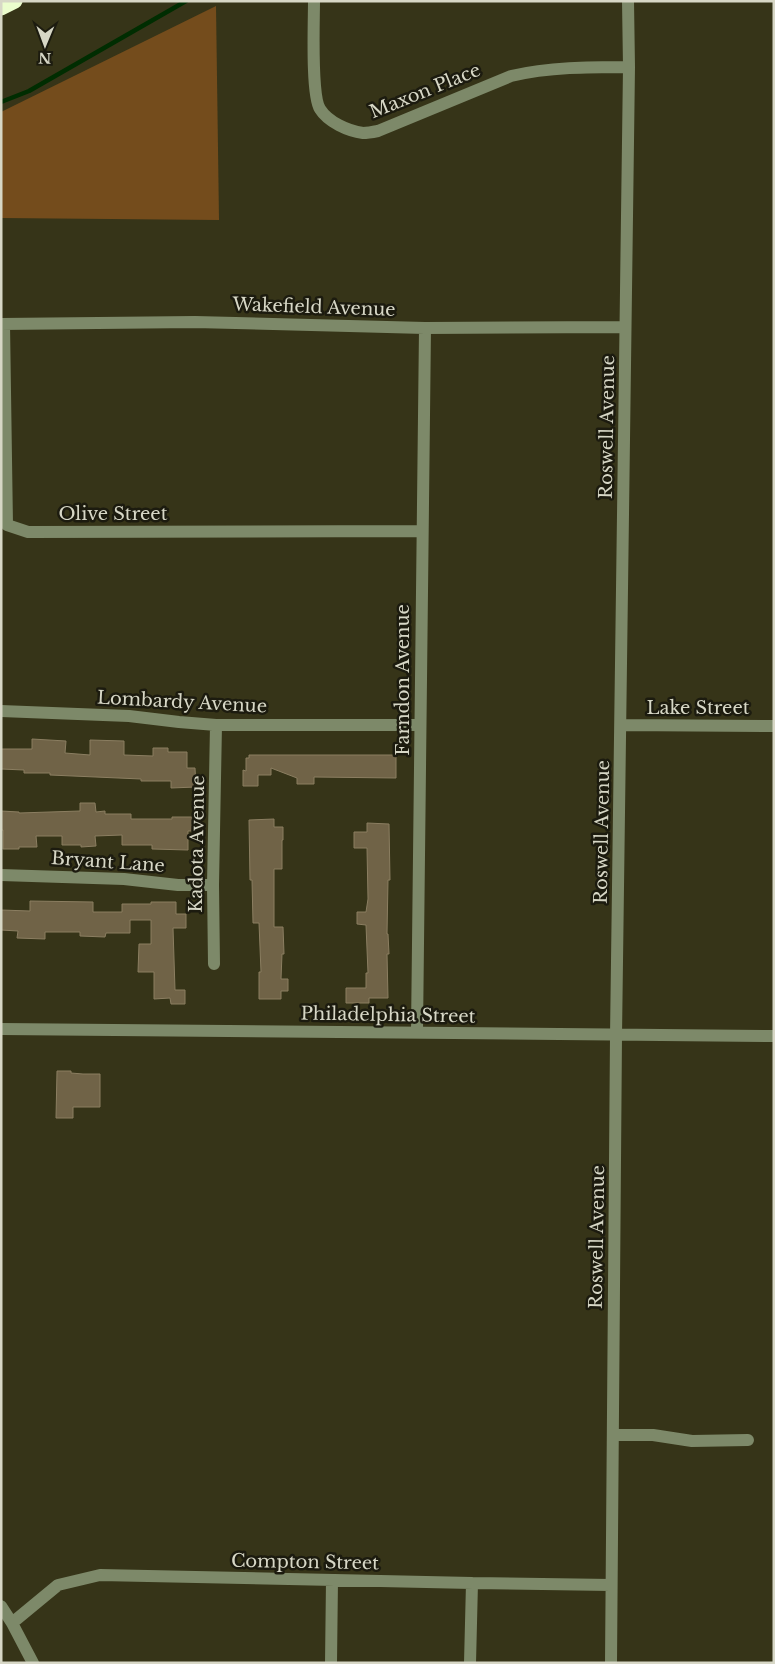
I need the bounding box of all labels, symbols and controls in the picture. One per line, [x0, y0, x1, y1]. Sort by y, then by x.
north arrow [20, 20, 70, 70]
text: N [38, 49, 52, 67]
street label: Maxon Place [366, 59, 484, 123]
street label: Wakefield Avenue [231, 293, 396, 321]
street label: Roswell Avenue [595, 355, 619, 499]
street label: Olive Street [59, 503, 168, 525]
street label: Farndon Avenue [392, 604, 414, 756]
street label: Lombardy Avenue [96, 687, 268, 717]
street label: Lake Street [646, 697, 750, 719]
street label: Roswell Avenue [590, 760, 614, 904]
street label: Kadota Avenue [185, 775, 209, 913]
street label: Bryant Lane [50, 847, 166, 877]
street label: Philadelphia Street [300, 1002, 476, 1028]
street label: Roswell Avenue [585, 1165, 609, 1309]
street label: Compton Street [231, 1550, 379, 1574]

